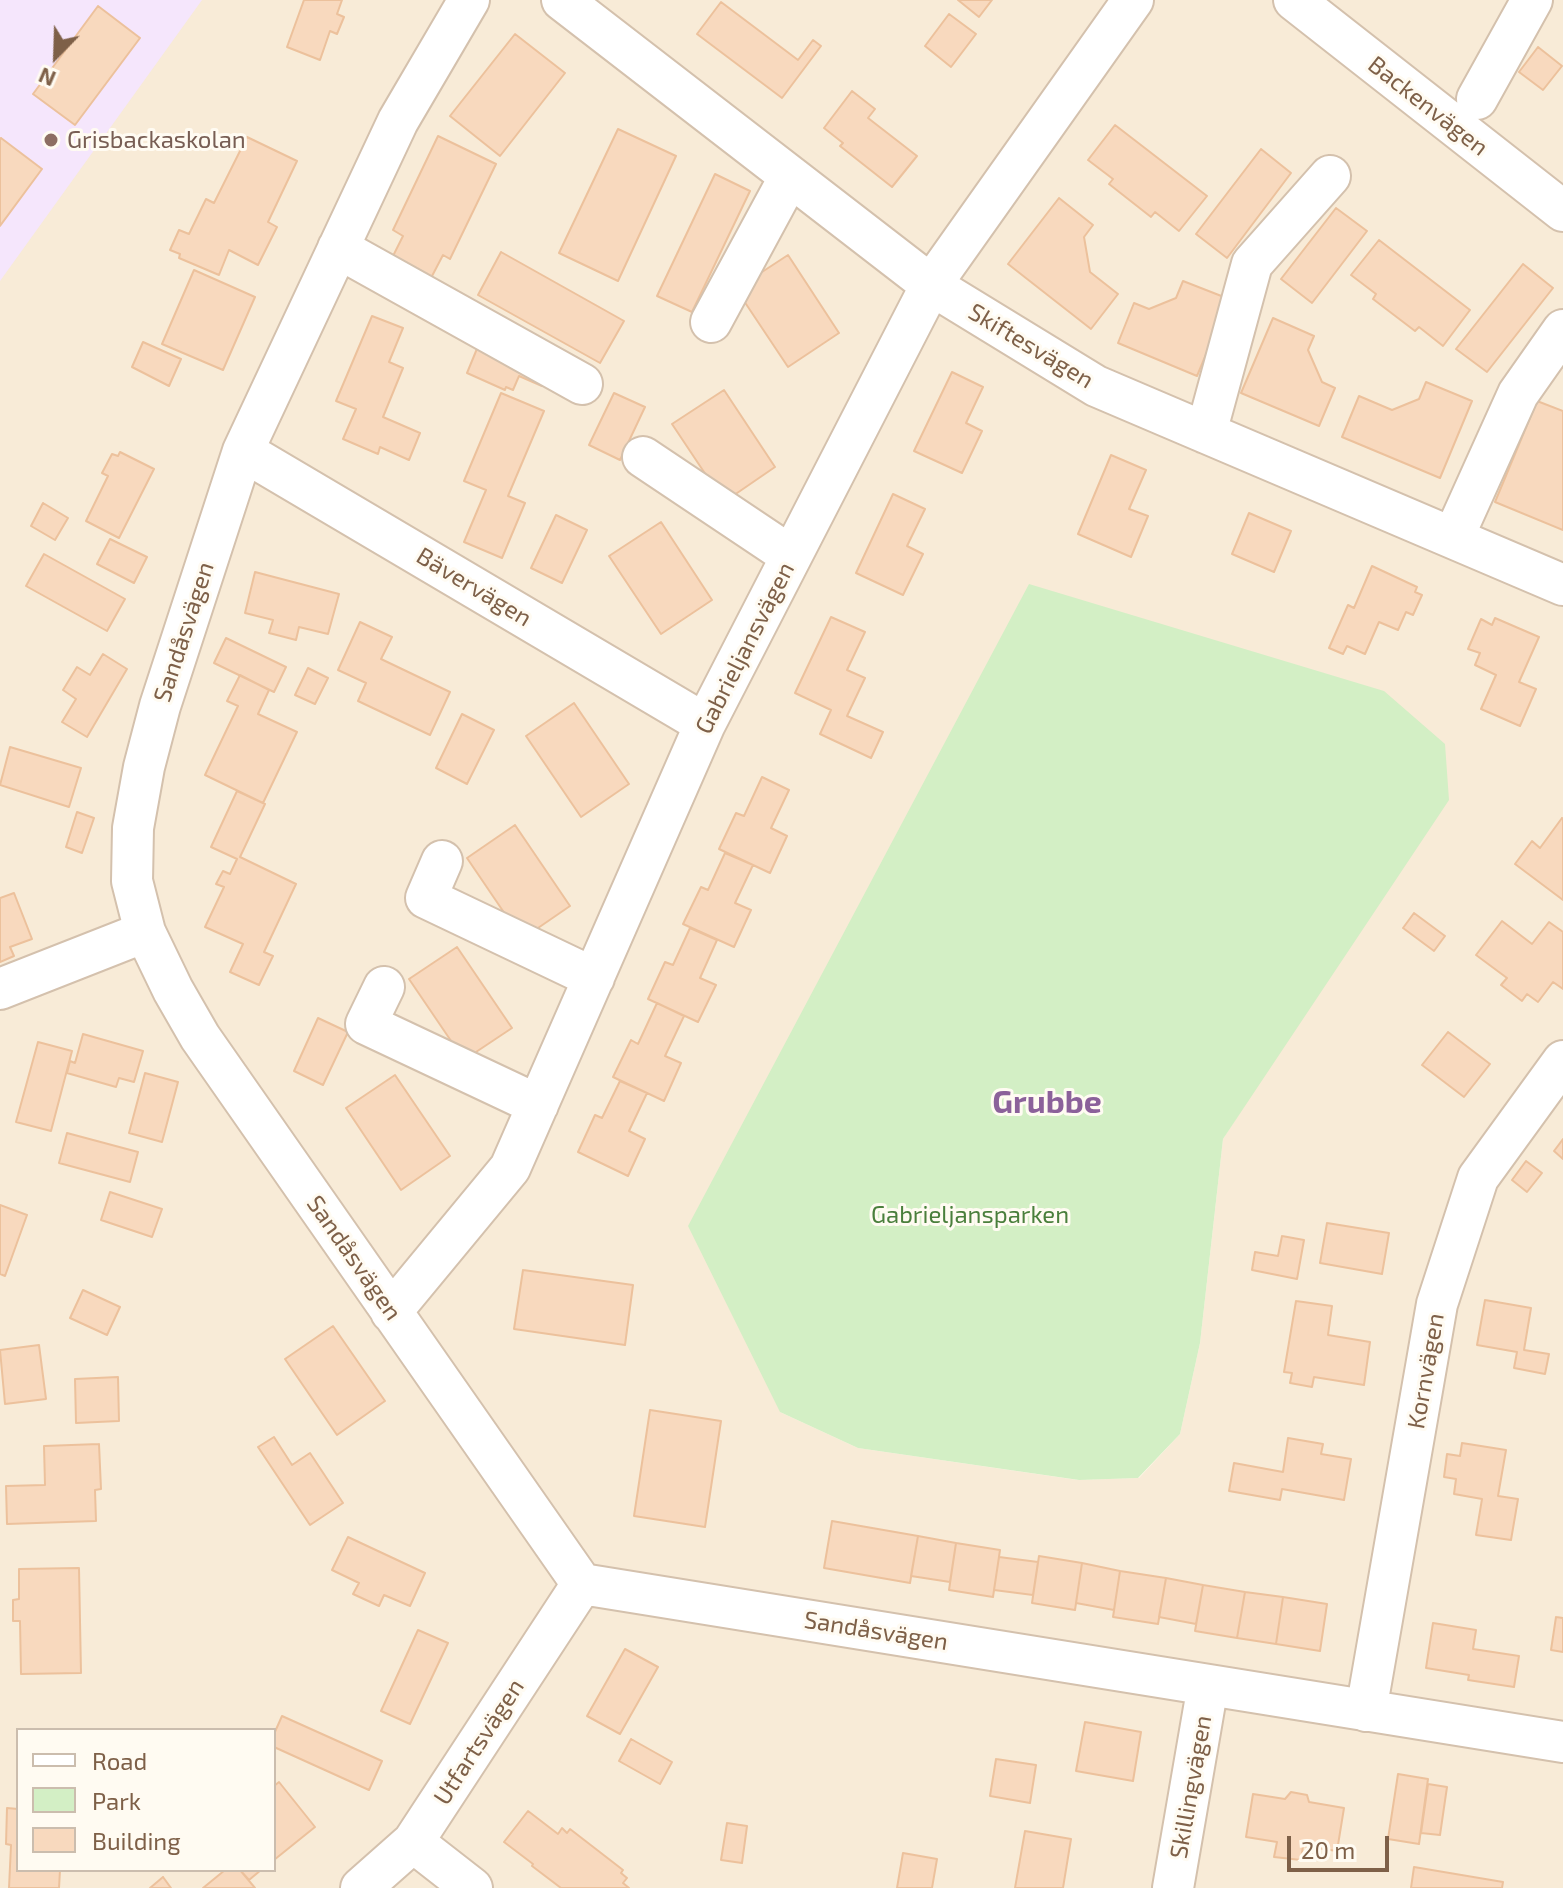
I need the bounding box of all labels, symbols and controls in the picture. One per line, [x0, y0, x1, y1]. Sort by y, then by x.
north arrow [16, 16, 96, 96]
street label: Backenvägen [1362, 50, 1494, 162]
text: N [34, 63, 59, 93]
place label: Grisbackaskolan [67, 126, 246, 154]
marker: Grisbackaskolan [42, 131, 60, 149]
street label: Skiftesvägen [963, 297, 1099, 395]
street label: Bävervägen [411, 541, 537, 633]
street label: Gabrieljansvägen [689, 557, 801, 739]
street label: Sandåsvägen [148, 558, 220, 706]
district label: Grubbe [992, 1083, 1102, 1121]
street label: Sandåsvägen [300, 1190, 408, 1326]
park label: Gabrieljansparken [871, 1201, 1069, 1229]
street label: Kornvägen [1402, 1311, 1450, 1431]
street label: Sandåsvägen [802, 1605, 950, 1657]
street label: Utfartsvägen [428, 1674, 530, 1810]
street label: Skillingvägen [1164, 1713, 1218, 1861]
legend [16, 1728, 276, 1872]
text: Road [92, 1746, 147, 1775]
text: Park [92, 1786, 141, 1815]
scale bar [1291, 1820, 1393, 1870]
text: Building [92, 1826, 181, 1855]
text: 20 m [1301, 1835, 1355, 1864]

